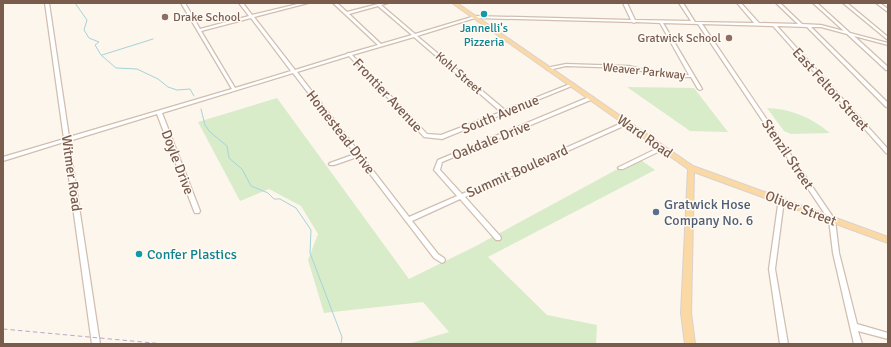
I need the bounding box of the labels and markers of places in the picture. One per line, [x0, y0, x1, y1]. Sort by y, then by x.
marker: Jannelli's Pizzeria [479, 9, 489, 19]
place label: Drake School [173, 10, 241, 25]
marker: Drake School [160, 12, 170, 22]
place label: Jannelli's Pizzeria [460, 21, 508, 50]
place label: Gratwick School [637, 31, 721, 46]
marker: Gratwick School [724, 33, 734, 43]
place label: Gratwick Hose Company No. 6 [664, 196, 753, 229]
marker: Gratwick Hose Company No. 6 [651, 207, 661, 217]
place label: Confer Plastics [147, 246, 237, 263]
marker: Confer Plastics [134, 249, 144, 259]

